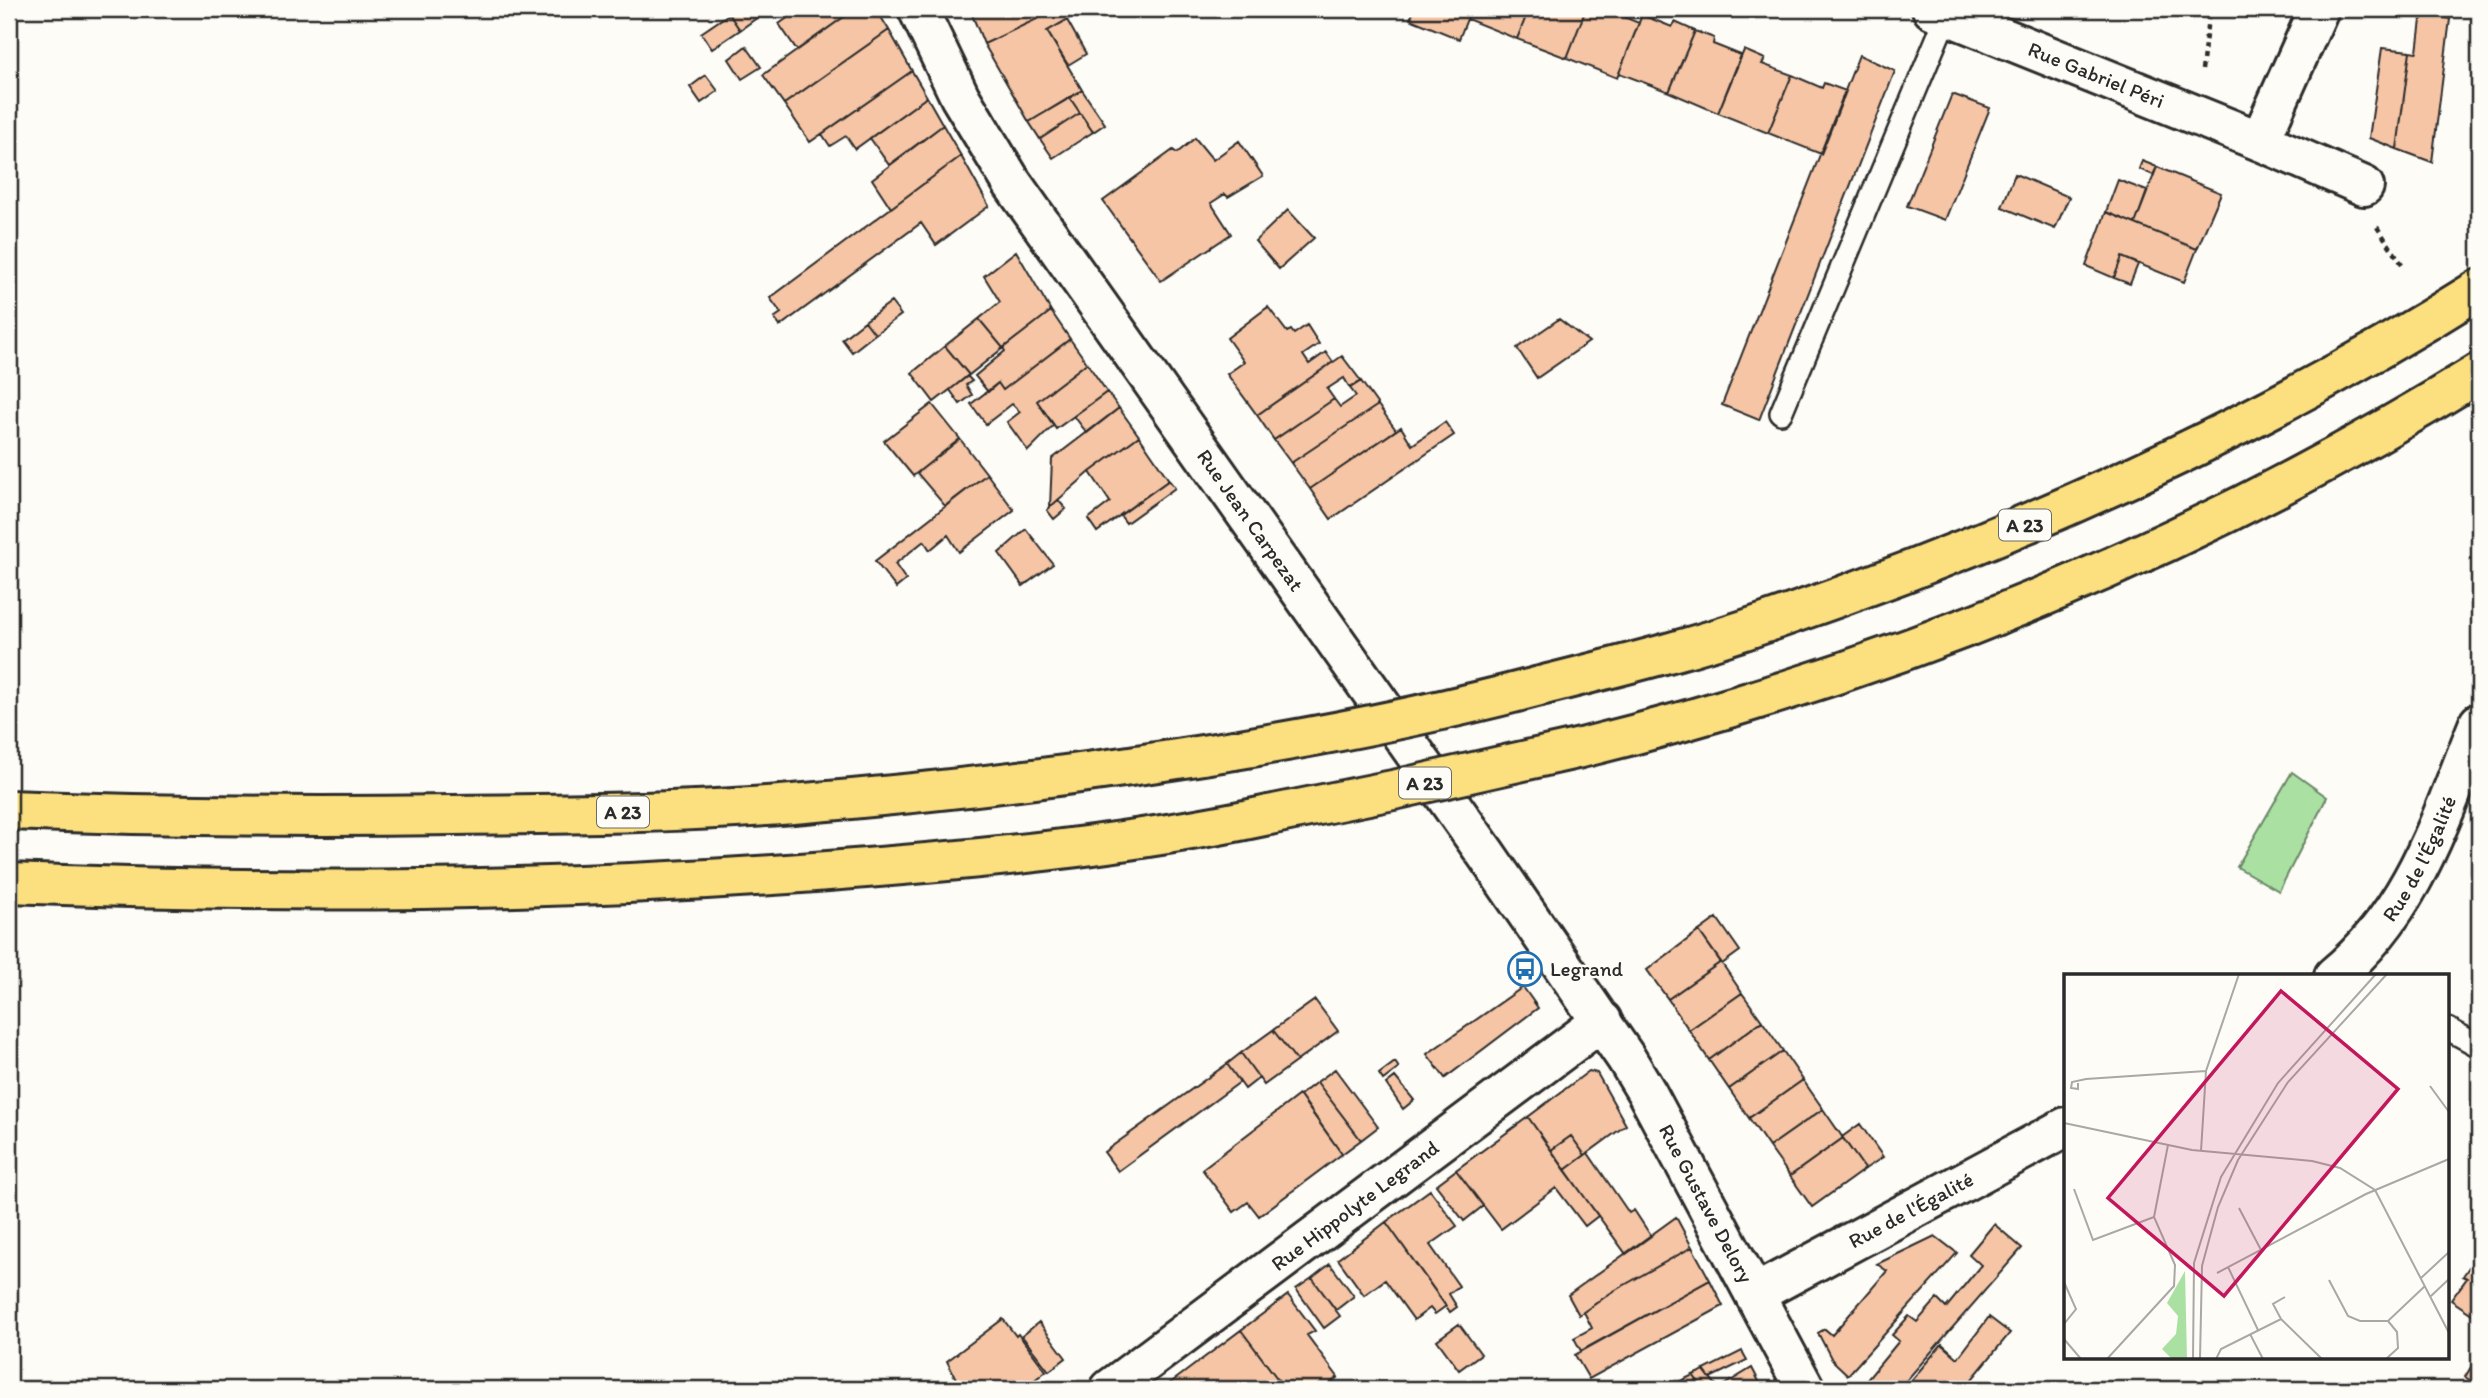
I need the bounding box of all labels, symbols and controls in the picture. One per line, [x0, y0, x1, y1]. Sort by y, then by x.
street label: Rue Gabriel Péri [2025, 36, 2168, 113]
street label: Rue Jean Carpezat [1192, 444, 1309, 596]
road number: A 23 [1999, 510, 2051, 540]
road number: A 23 [1399, 768, 1451, 798]
street label: Rue de l'Égalité [2377, 792, 2461, 926]
road number: A 23 [597, 796, 649, 828]
bus stop icon: Legrand [1506, 950, 1544, 988]
place label: Legrand [1550, 956, 1624, 981]
inset map [2064, 974, 2450, 1360]
street label: Rue Gustave Delory [1654, 1120, 1759, 1287]
street label: Rue Hippolyte Legrand [1266, 1134, 1444, 1276]
street label: Rue de l'Égalité [1844, 1166, 1977, 1253]

